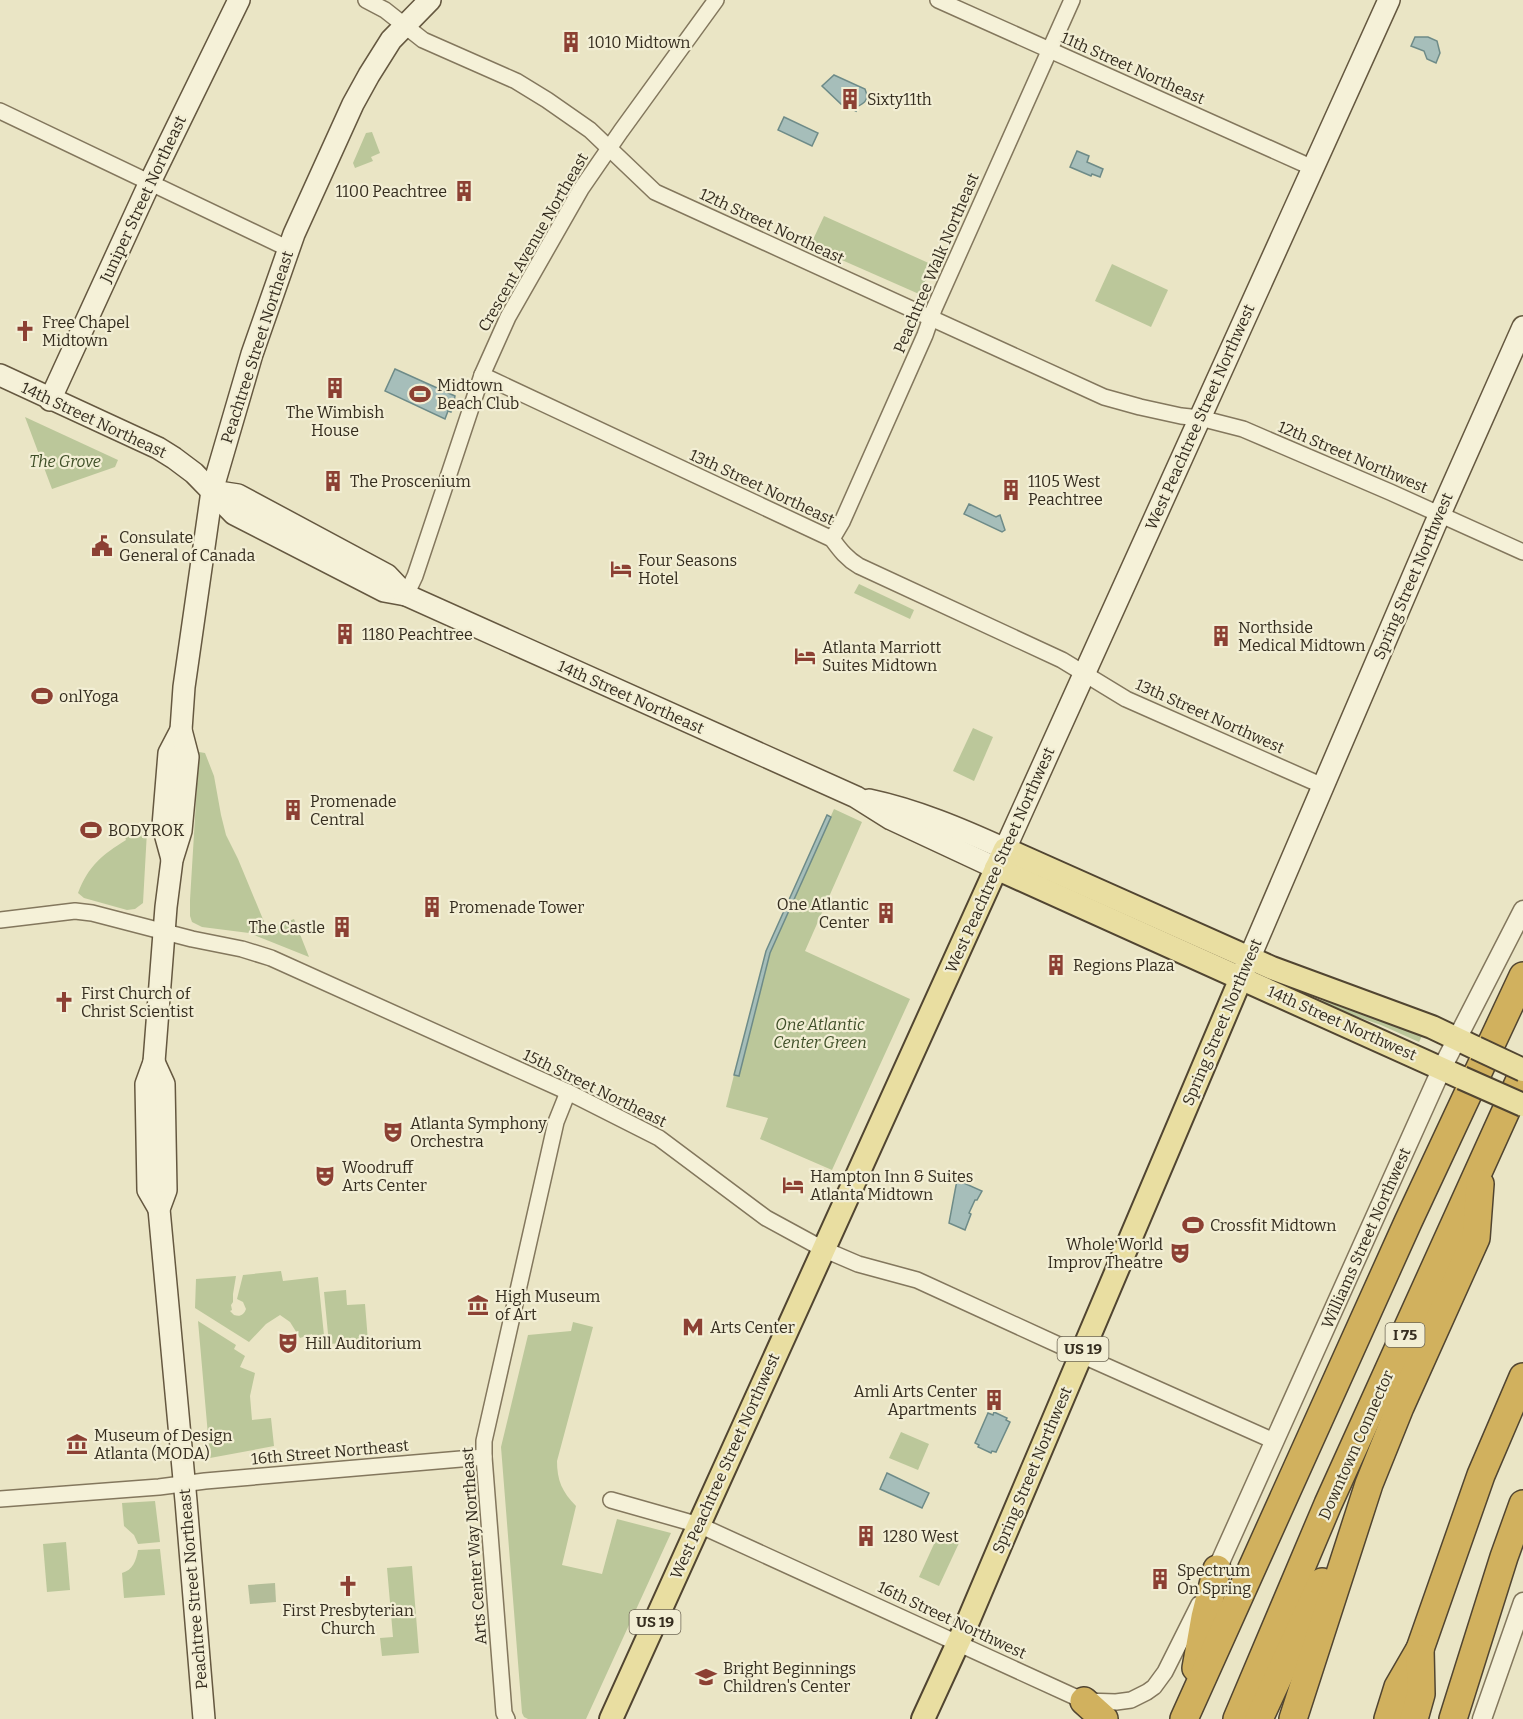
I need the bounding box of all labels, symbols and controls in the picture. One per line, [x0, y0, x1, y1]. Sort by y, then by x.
street label: 11th Street Northeast [1058, 28, 1208, 108]
building icon: 1010 Midtown [559, 30, 583, 54]
place label: 1010 Midtown [588, 33, 690, 52]
building icon: Sixty11th [838, 87, 862, 111]
place label: Sixty11th [867, 90, 932, 109]
street label: Juniper Street Northeast [95, 112, 190, 286]
street label: Crescent Avenue Northeast [474, 149, 592, 335]
street label: Peachtree Walk Northeast [889, 170, 983, 356]
building icon: 1100 Peachtree [452, 179, 476, 203]
place label: 1100 Peachtree [336, 182, 447, 201]
street label: 12th Street Northeast [697, 184, 848, 268]
street label: Peachtree Street Northeast [217, 248, 297, 446]
street label: West Peachtree Street Northwest [1141, 301, 1259, 533]
place label: Free Chapel Midtown [42, 313, 130, 350]
church icon: Free Chapel Midtown [13, 319, 37, 343]
building icon: The Wimbish House [323, 376, 347, 400]
place label: Midtown Beach Club [437, 376, 519, 413]
street label: 14th Street Northeast [18, 378, 170, 462]
sports icon: Midtown Beach Club [408, 382, 432, 406]
place label: The Wimbish House [286, 403, 384, 440]
street label: 12th Street Northwest [1275, 417, 1431, 497]
street label: 13th Street Northeast [686, 445, 838, 529]
park label: The Grove [29, 452, 101, 471]
building icon: The Proscenium [321, 469, 345, 493]
place label: The Proscenium [350, 472, 471, 491]
place label: 1105 West Peachtree [1028, 472, 1103, 509]
building icon: 1105 West Peachtree [999, 478, 1023, 502]
street label: Spring Street Northwest [1369, 490, 1457, 662]
place label: Consulate General of Canada [119, 528, 255, 565]
public building icon: Consulate General of Canada [90, 534, 114, 558]
place label: Four Seasons Hotel [638, 551, 737, 588]
hotel icon: Four Seasons Hotel [609, 557, 633, 581]
place label: Northside Medical Midtown [1238, 618, 1365, 655]
building icon: 1180 Peachtree [333, 622, 357, 646]
building icon: Northside Medical Midtown [1209, 624, 1233, 648]
place label: 1180 Peachtree [362, 625, 473, 644]
place label: Atlanta Marriott Suites Midtown [822, 638, 942, 675]
hotel icon: Atlanta Marriott Suites Midtown [793, 644, 817, 668]
street label: 14th Street Northeast [555, 656, 707, 738]
street label: 13th Street Northwest [1133, 675, 1288, 758]
sports icon: onlYoga [30, 684, 54, 708]
place label: onlYoga [59, 687, 119, 706]
street label: West Peachtree Street Northwest [941, 744, 1059, 976]
place label: Promenade Central [310, 792, 396, 829]
building icon: Promenade Central [281, 798, 305, 822]
sports icon: BODYROK [79, 818, 103, 842]
place label: BODYROK [108, 821, 185, 840]
building icon: Promenade Tower [420, 895, 444, 919]
place label: One Atlantic Center [777, 895, 869, 932]
place label: Promenade Tower [449, 898, 584, 917]
building icon: One Atlantic Center [874, 901, 898, 925]
building icon: The Castle [330, 915, 354, 939]
place label: The Castle [249, 918, 325, 937]
street label: Spring Street Northwest [1178, 936, 1266, 1108]
building icon: Regions Plaza [1044, 953, 1068, 977]
place label: Regions Plaza [1073, 956, 1175, 975]
street label: 14th Street Northwest [1264, 981, 1420, 1065]
place label: First Church of Christ Scientist [81, 984, 194, 1021]
church icon: First Church of Christ Scientist [52, 990, 76, 1014]
park label: One Atlantic Center Green [773, 1015, 867, 1052]
street label: 15th Street Northeast [520, 1045, 670, 1131]
place label: Atlanta Symphony Orchestra [410, 1114, 547, 1151]
theatre icon: Atlanta Symphony Orchestra [381, 1120, 405, 1144]
street label: Williams Street Northwest [1317, 1144, 1415, 1331]
place label: Woodruff Arts Center [342, 1158, 427, 1195]
theatre icon: Woodruff Arts Center [313, 1164, 337, 1188]
place label: Hampton Inn & Suites Atlanta Midtown [810, 1167, 973, 1204]
hotel icon: Hampton Inn & Suites Atlanta Midtown [781, 1173, 805, 1197]
sports icon: Crossfit Midtown [1181, 1213, 1205, 1237]
place label: Crossfit Midtown [1210, 1216, 1336, 1235]
place label: Whole World Improv Theatre [1047, 1235, 1164, 1272]
theatre icon: Whole World Improv Theatre [1168, 1241, 1192, 1265]
place label: High Museum of Art [495, 1287, 600, 1324]
museum icon: High Museum of Art [466, 1293, 490, 1317]
metro station icon: Arts Center [681, 1315, 705, 1339]
place label: Arts Center [710, 1318, 795, 1337]
road number: I 75 [1386, 1323, 1424, 1347]
theatre icon: Hill Auditorium [276, 1331, 300, 1355]
place label: Hill Auditorium [305, 1334, 422, 1353]
road number: US 19 [1058, 1337, 1108, 1361]
street label: West Peachtree Street Northwest [666, 1350, 784, 1582]
street label: Downtown Connector [1314, 1367, 1398, 1523]
place label: Amli Arts Center Apartments [853, 1382, 977, 1419]
street label: Spring Street Northwest [988, 1384, 1076, 1556]
building icon: Amli Arts Center Apartments [982, 1388, 1006, 1412]
place label: Museum of Design Atlanta (MODA) [94, 1426, 232, 1463]
museum icon: Museum of Design Atlanta (MODA) [65, 1432, 89, 1456]
street label: 16th Street Northeast [250, 1436, 410, 1468]
street label: Arts Center Way Northeast [458, 1446, 490, 1645]
street label: Peachtree Street Northeast [175, 1488, 211, 1690]
building icon: 1280 West [854, 1524, 878, 1548]
place label: 1280 West [883, 1527, 959, 1546]
place label: Spectrum On Spring [1177, 1561, 1251, 1598]
building icon: Spectrum On Spring [1148, 1567, 1172, 1591]
church icon: First Presbyterian Church [336, 1574, 360, 1598]
street label: 16th Street Northwest [875, 1577, 1029, 1663]
place label: First Presbyterian Church [282, 1601, 414, 1638]
road number: US 19 [630, 1610, 680, 1634]
place label: Bright Beginnings Children's Center [723, 1659, 856, 1696]
school or university icon: Bright Beginnings Children's Center [694, 1665, 718, 1689]

